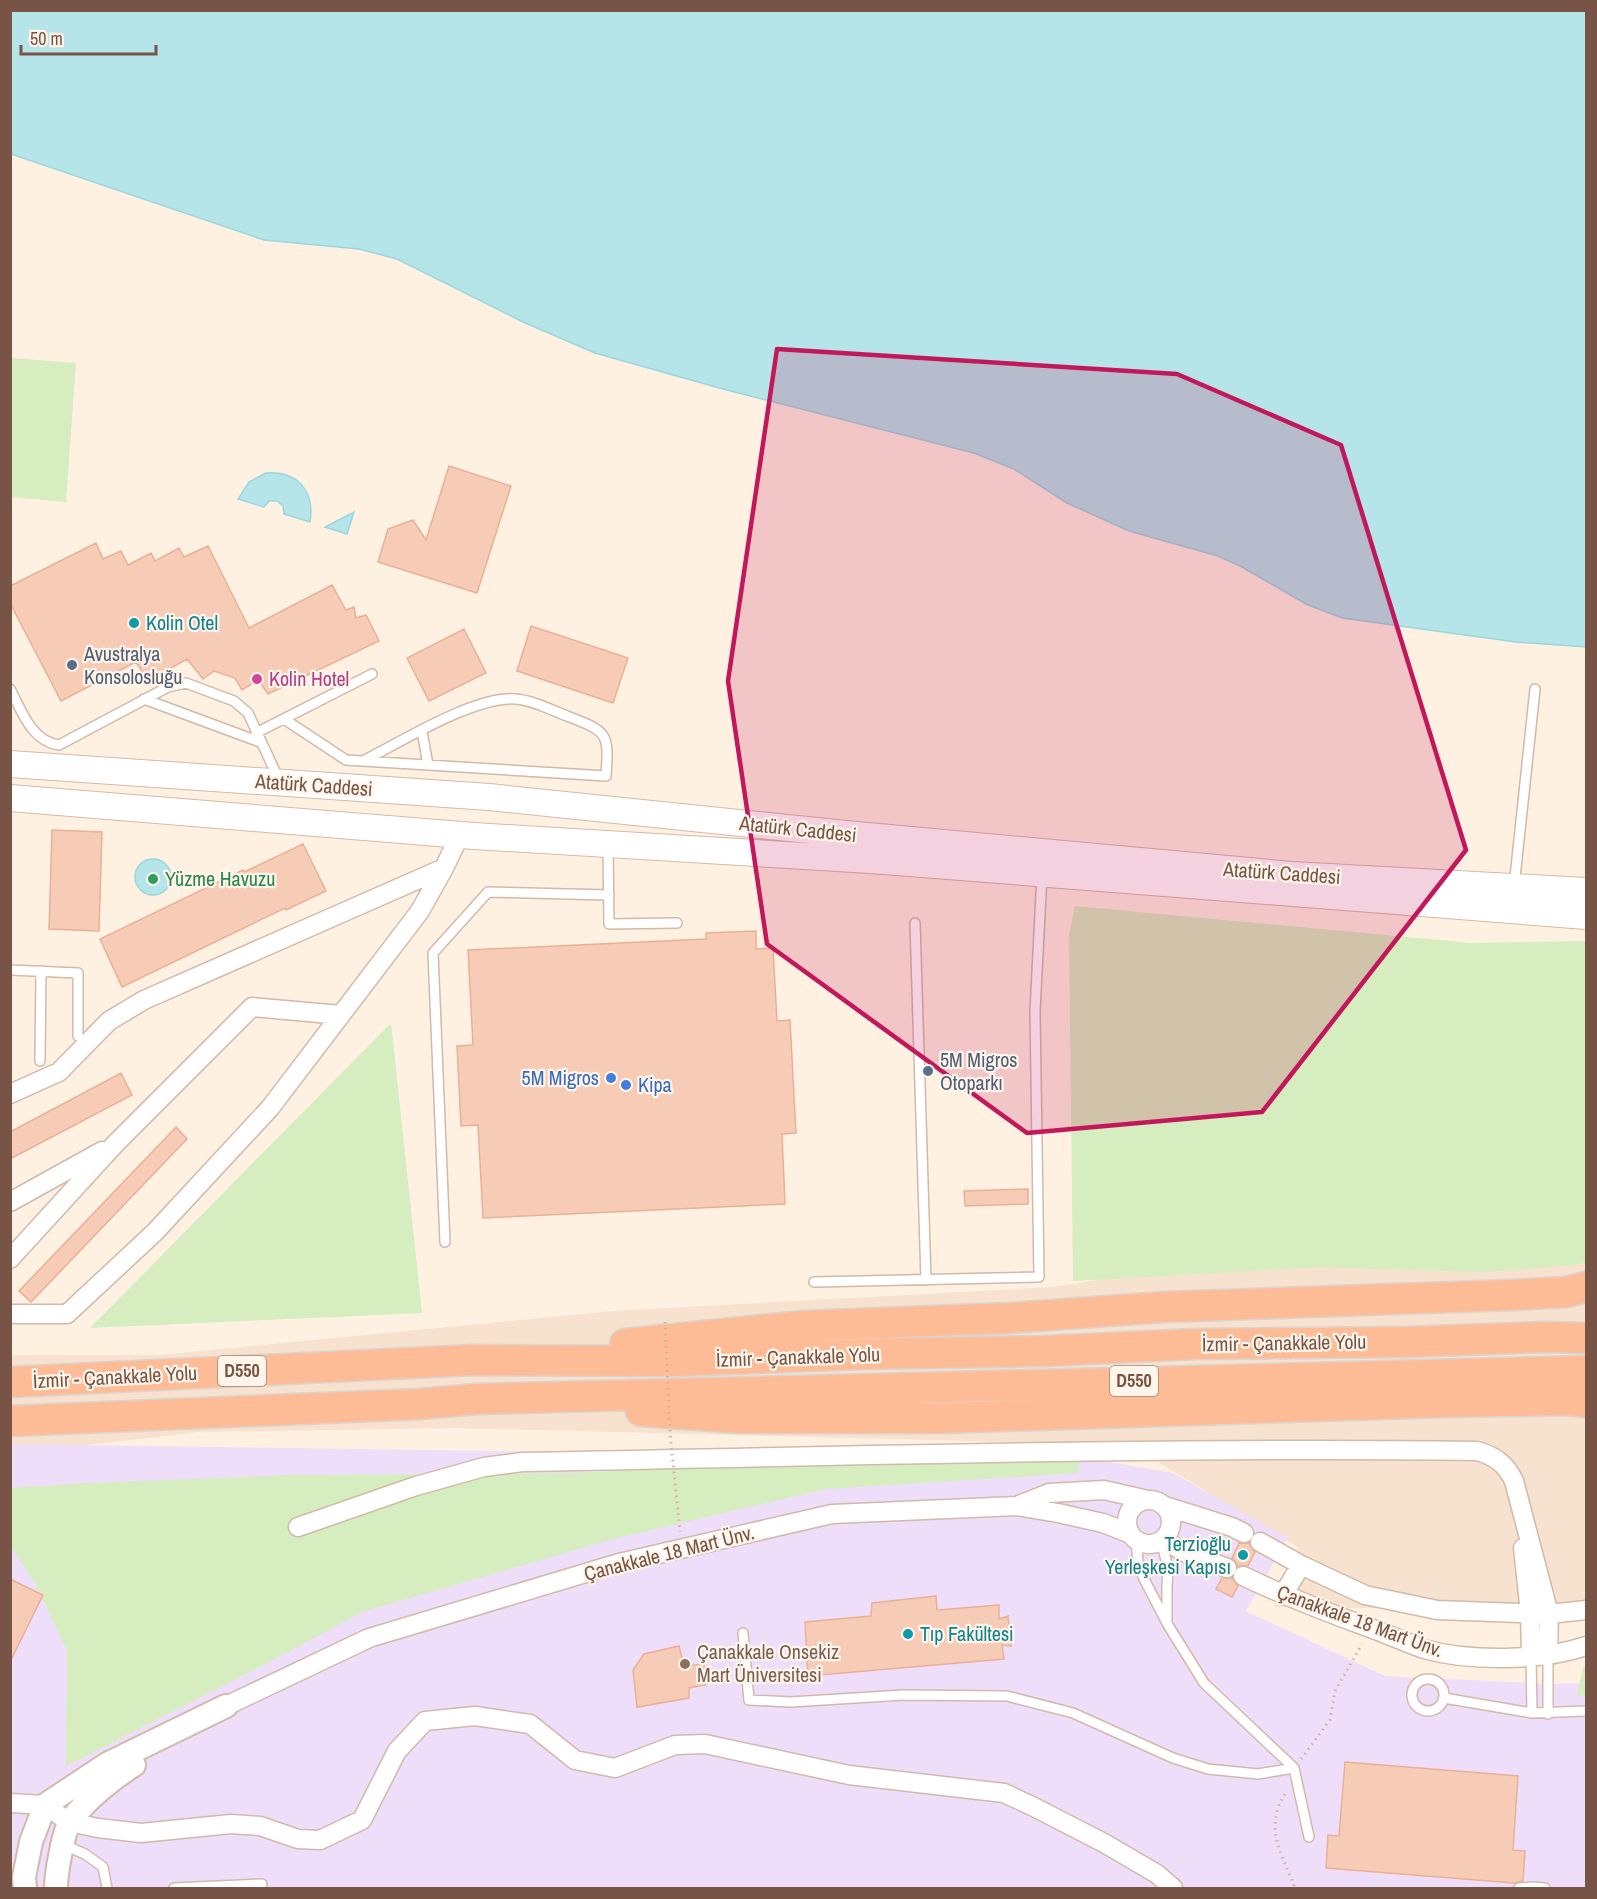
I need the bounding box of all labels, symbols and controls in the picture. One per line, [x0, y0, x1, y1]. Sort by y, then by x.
scale bar [21, 18, 156, 56]
text: 50 m [30, 26, 63, 51]
place label: Kolin Otel [146, 609, 218, 636]
marker: Kolin Otel [127, 616, 141, 630]
place label: Avustralya Konsolosluğu [83, 640, 182, 690]
marker: Avustralya Konsolosluğu [65, 658, 79, 672]
place label: Kolin Hotel [269, 665, 349, 692]
marker: Kolin Hotel [250, 672, 264, 686]
street label: Atatürk Caddesi [253, 767, 374, 802]
street label: Atatürk Caddesi [737, 809, 858, 848]
street label: Atatürk Caddesi [1221, 855, 1342, 890]
place label: Yüzme Havuzu [165, 865, 275, 892]
marker: Yüzme Havuzu [146, 872, 160, 886]
place label: 5M Migros Otoparkı [940, 1046, 1017, 1096]
place label: 5M Migros [522, 1064, 599, 1091]
marker: 5M Migros Otoparkı [921, 1064, 935, 1078]
marker: 5M Migros [604, 1071, 618, 1085]
place label: Kipa [638, 1071, 672, 1098]
marker: Kipa [619, 1078, 633, 1092]
street label: İzmir - Çanakkale Yolu [1202, 1328, 1366, 1357]
street label: İzmir - Çanakkale Yolu [715, 1340, 881, 1373]
road number: D550 [218, 1356, 266, 1386]
street label: İzmir - Çanakkale Yolu [32, 1359, 198, 1394]
road number: D550 [1110, 1366, 1158, 1396]
street label: Çanakkale 18 Mart Ünv. [581, 1518, 757, 1587]
place label: Terzioğlu Yerleşkesi Kapısı [1105, 1530, 1231, 1580]
marker: Terzioğlu Yerleşkesi Kapısı [1236, 1548, 1250, 1562]
street label: Çanakkale 18 Mart Ünv. [1273, 1578, 1447, 1663]
place label: Tıp Fakültesi [920, 1620, 1014, 1647]
marker: Tıp Fakültesi [901, 1627, 915, 1641]
place label: Çanakkale Onsekiz Mart Üniversitesi [697, 1638, 839, 1688]
marker: Çanakkale Onsekiz Mart Üniversitesi [678, 1657, 692, 1671]

